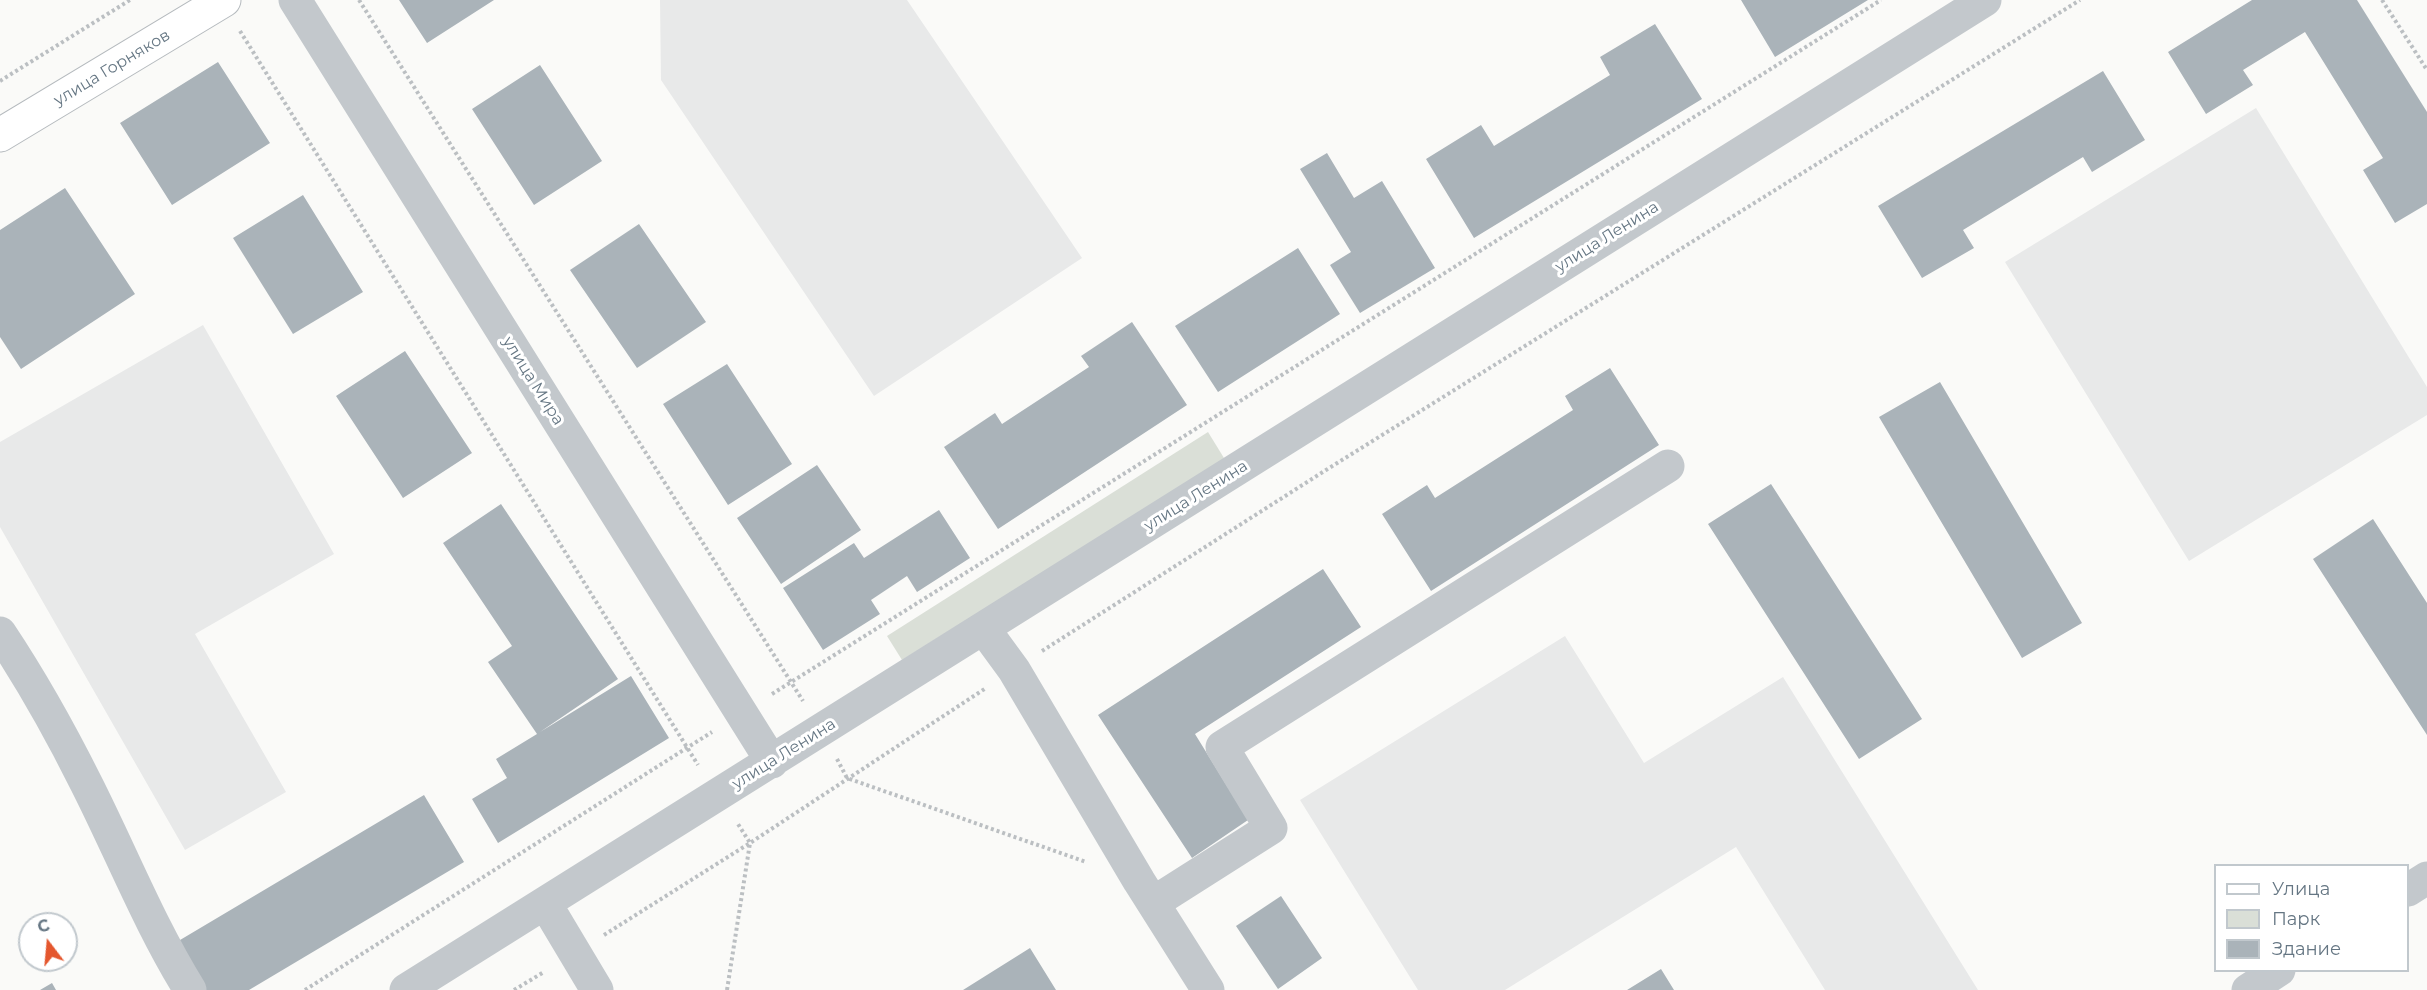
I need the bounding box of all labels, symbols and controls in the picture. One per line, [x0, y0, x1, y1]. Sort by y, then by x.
street label: улица Горняков [51, 26, 173, 110]
street label: улица Ленина [1552, 197, 1662, 277]
street label: улица Мира [498, 333, 568, 429]
street label: улица Ленина [1141, 456, 1251, 536]
street label: улица Ленина [729, 714, 839, 794]
legend [2214, 864, 2409, 972]
text: Улица [2272, 878, 2330, 900]
text: Парк [2272, 908, 2320, 930]
north arrow [18, 912, 78, 972]
text: С [35, 915, 52, 937]
text: Здание [2272, 938, 2341, 960]

